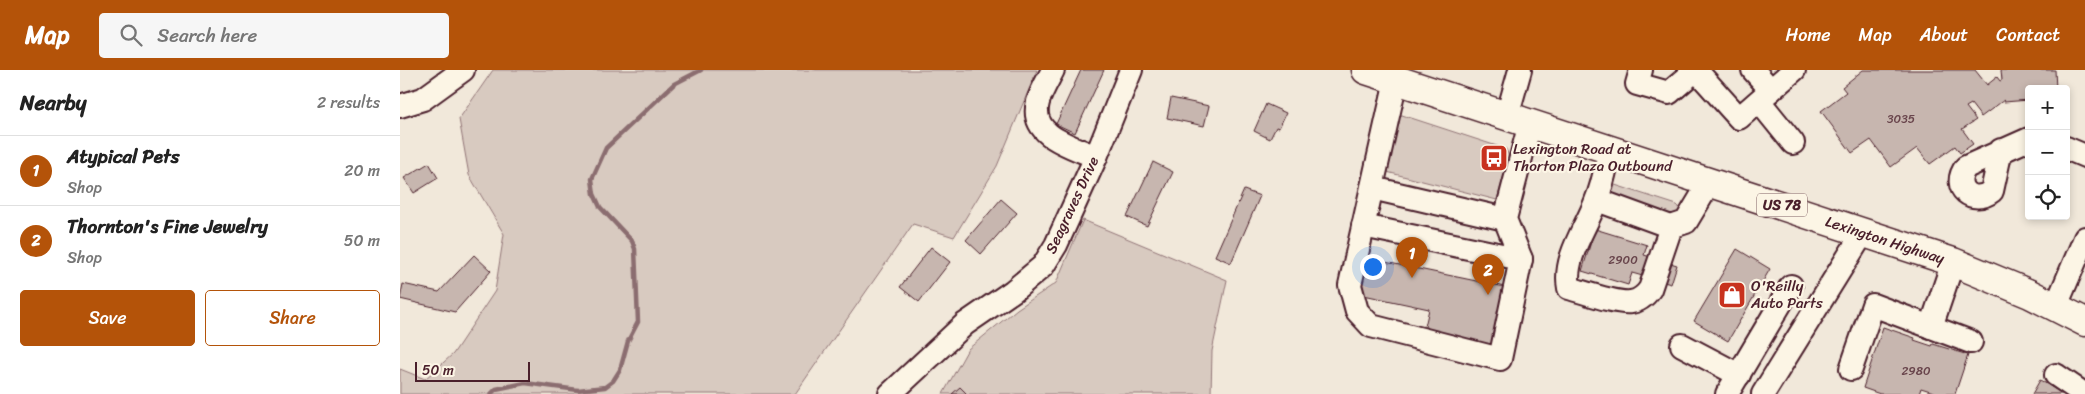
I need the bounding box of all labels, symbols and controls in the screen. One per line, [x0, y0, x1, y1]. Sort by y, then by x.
search box [99, 13, 449, 58]
text: Map [25, 14, 69, 56]
text: Search here [157, 19, 257, 52]
text: Home [1786, 19, 1831, 51]
text: Map [1859, 19, 1892, 51]
text: About [1920, 19, 1968, 51]
text: Contact [1996, 19, 2060, 51]
icon: search [117, 21, 145, 49]
text: Nearby [20, 84, 86, 122]
map controls [2025, 85, 2070, 220]
button: + [2025, 85, 2070, 130]
text: 2 results [317, 88, 380, 117]
house number: 3035 [1887, 108, 1915, 130]
button: − [2025, 130, 2070, 175]
place label: Lexington Road at Thorton Plaza Outbound [1513, 136, 1673, 179]
text: Atypical Pets [67, 140, 179, 173]
bus stop icon: Lexington Road at Thorton Plaza Outbound [1479, 143, 1509, 173]
street label: Seagraves Drive [1038, 152, 1106, 258]
text: 1 [33, 156, 39, 185]
text: 20 m [344, 156, 380, 185]
text: Shop [67, 173, 102, 202]
button: locate [2025, 175, 2070, 220]
road number: US 78 [1757, 194, 1807, 216]
street label: Lexington Highway [1822, 209, 1948, 272]
text: Thornton's Fine Jewelry [67, 210, 268, 243]
text: 2 [31, 226, 41, 255]
text: 50 m [344, 226, 380, 255]
pin: 1 [1396, 237, 1428, 278]
text: Shop [67, 243, 102, 272]
house number: 2900 [1608, 249, 1638, 271]
your location [1360, 254, 1386, 280]
pin: 2 [1472, 254, 1504, 295]
place label: O'Reilly Auto Parts [1750, 273, 1823, 316]
shop icon: O'Reilly Auto Parts [1717, 280, 1747, 310]
button: Save [20, 290, 195, 346]
button: Share [205, 290, 380, 346]
text: 50 m [422, 358, 454, 383]
scale bar [415, 359, 530, 382]
house number: 2980 [1901, 360, 1931, 382]

